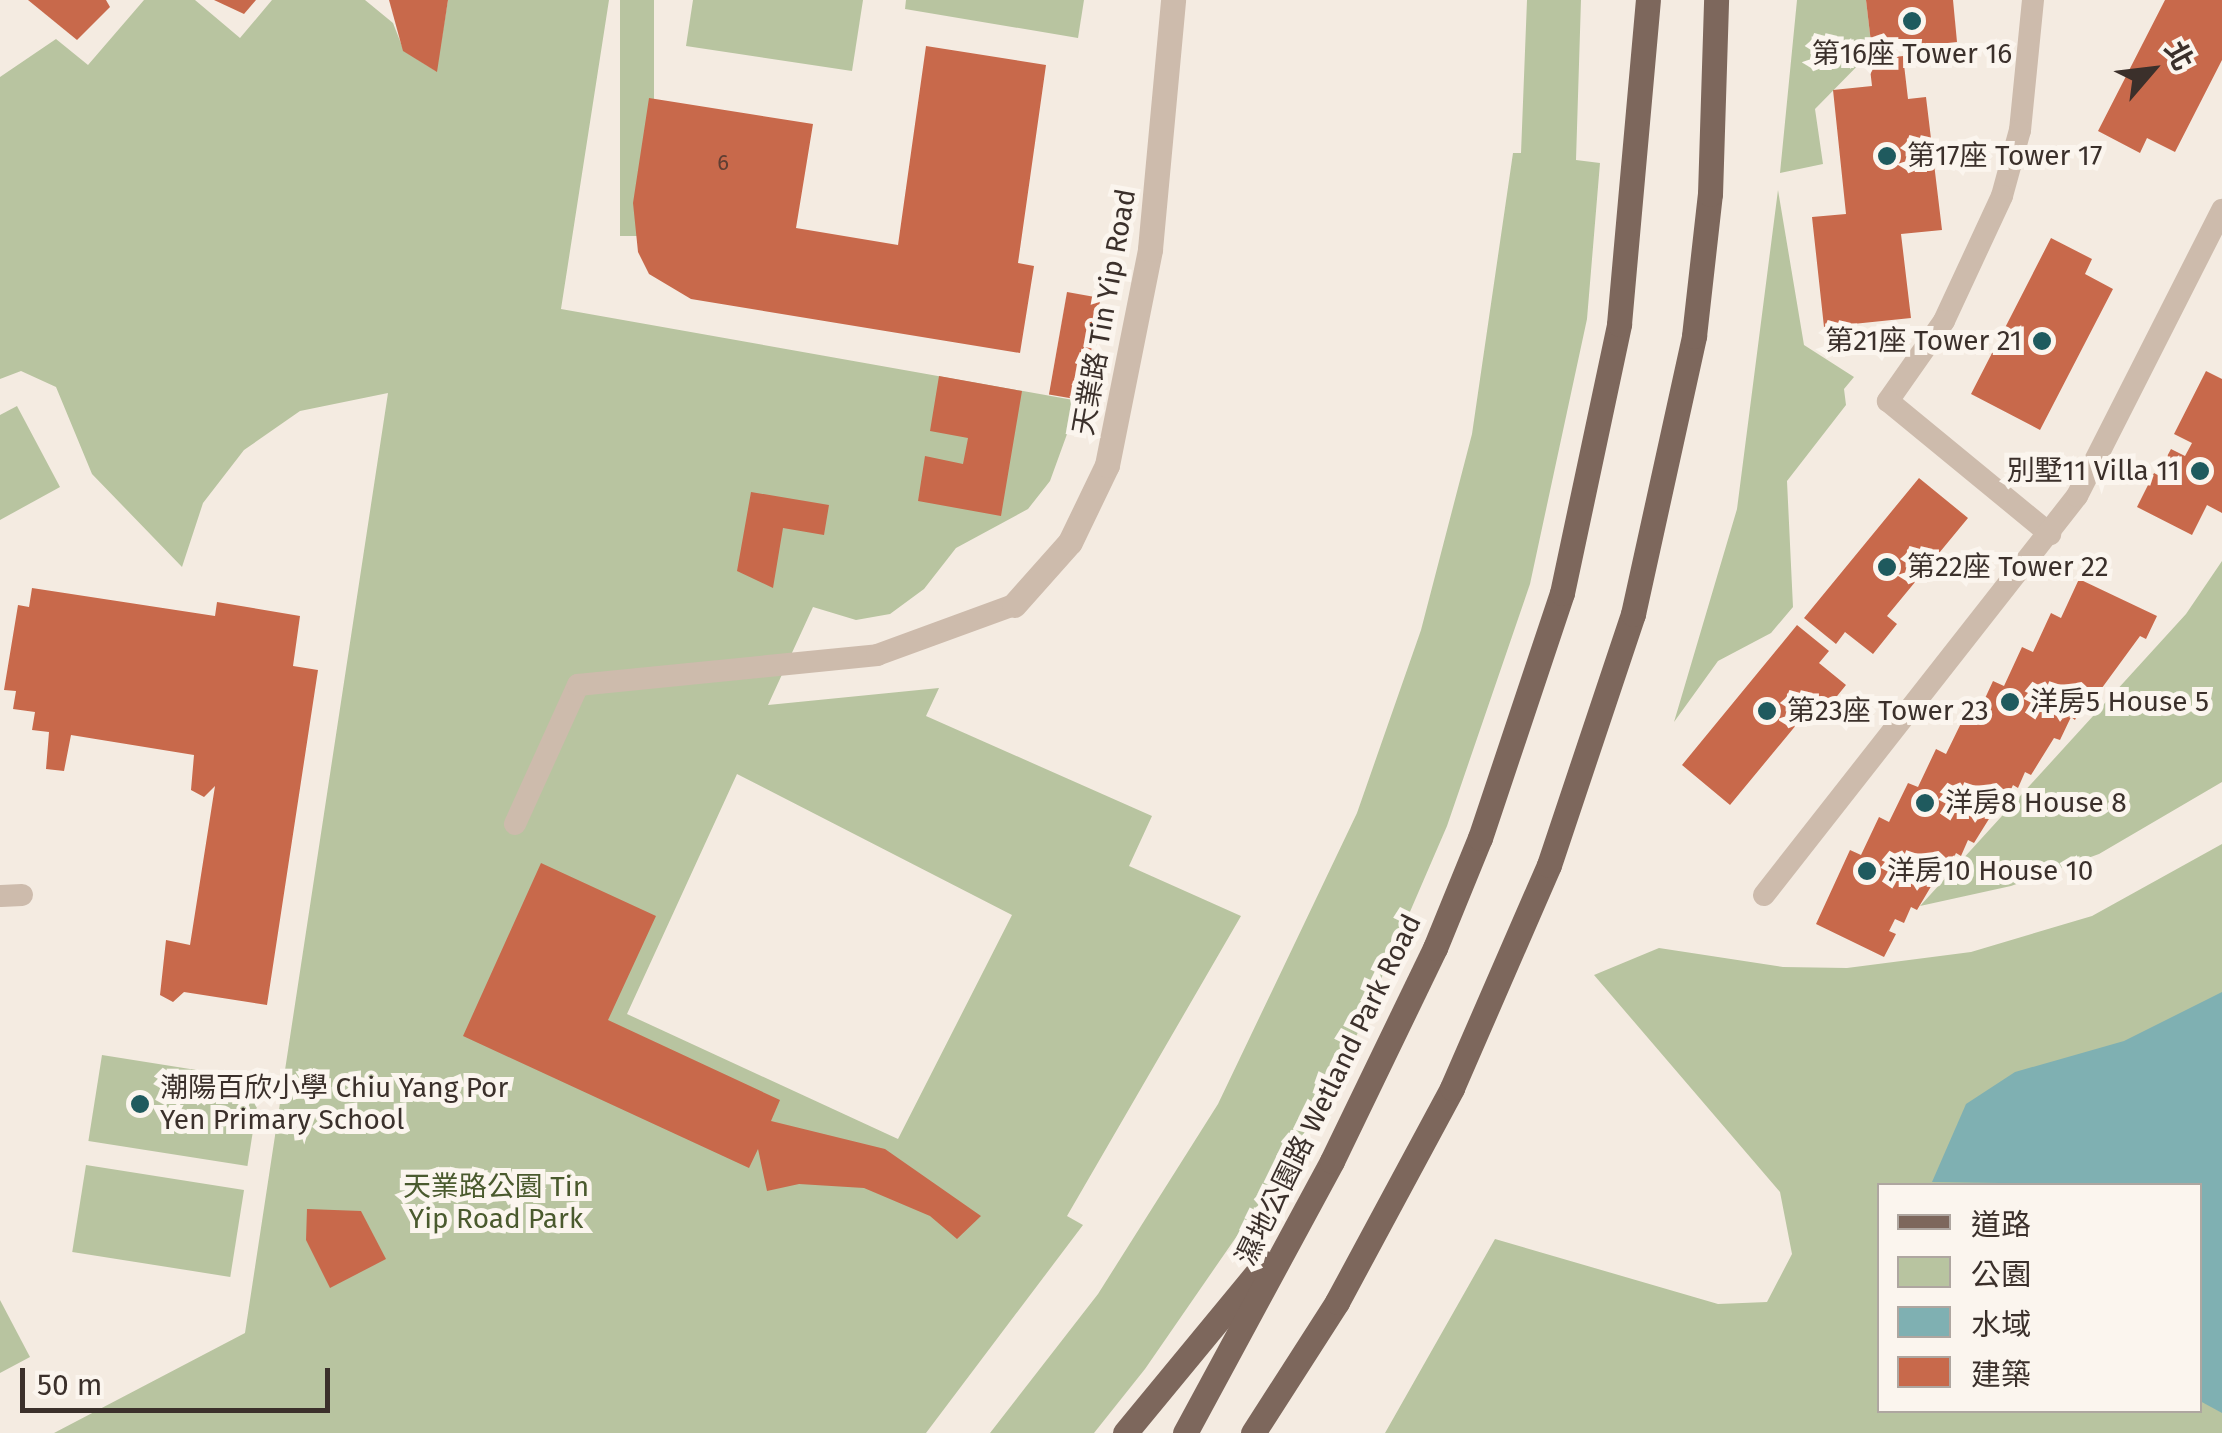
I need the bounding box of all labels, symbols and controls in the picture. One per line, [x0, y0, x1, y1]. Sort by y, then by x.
marker: 第16座 Tower 16 [1901, 10, 1923, 32]
north arrow [2102, 20, 2202, 120]
text: 北 [2158, 36, 2200, 76]
place label: 第16座 Tower 16 [1812, 37, 2012, 71]
place label: 第17座 Tower 17 [1907, 139, 2102, 173]
marker: 第17座 Tower 17 [1876, 145, 1898, 167]
house number: 6 [717, 150, 729, 176]
street label: 天業路 Tin Yip Road [1067, 186, 1143, 438]
place label: 第21座 Tower 21 [1825, 324, 2022, 358]
marker: 第21座 Tower 21 [2031, 330, 2053, 352]
place label: 別墅11 Villa 11 [2006, 454, 2180, 488]
marker: 別墅11 Villa 11 [2189, 460, 2211, 482]
place label: 第22座 Tower 22 [1907, 550, 2109, 584]
marker: 第22座 Tower 22 [1876, 556, 1898, 578]
place label: 洋房5 House 5 [2030, 685, 2209, 719]
marker: 洋房5 House 5 [1999, 691, 2021, 713]
place label: 第23座 Tower 23 [1787, 694, 1989, 728]
marker: 第23座 Tower 23 [1756, 700, 1778, 722]
place label: 洋房8 House 8 [1945, 786, 2127, 820]
marker: 洋房8 House 8 [1914, 792, 1936, 814]
place label: 洋房10 House 10 [1887, 854, 2093, 888]
marker: 洋房10 House 10 [1856, 860, 1878, 882]
street label: 濕地公園路 Wetland Park Road [1229, 909, 1429, 1271]
place label: 潮陽百欣小學 Chiu Yang Por Yen Primary School [160, 1071, 508, 1137]
marker: 潮陽百欣小學 Chiu Yang Por Yen Primary School [129, 1093, 151, 1115]
park label: 天業路公園 Tin Yip Road Park [403, 1170, 589, 1236]
legend [1877, 1183, 2202, 1413]
text: 道路 [1971, 1207, 2031, 1243]
text: 公園 [1971, 1257, 2031, 1293]
text: 水域 [1971, 1307, 2031, 1343]
scale bar [25, 1348, 335, 1410]
text: 建築 [1971, 1357, 2031, 1393]
text: 50 m [37, 1367, 102, 1403]

